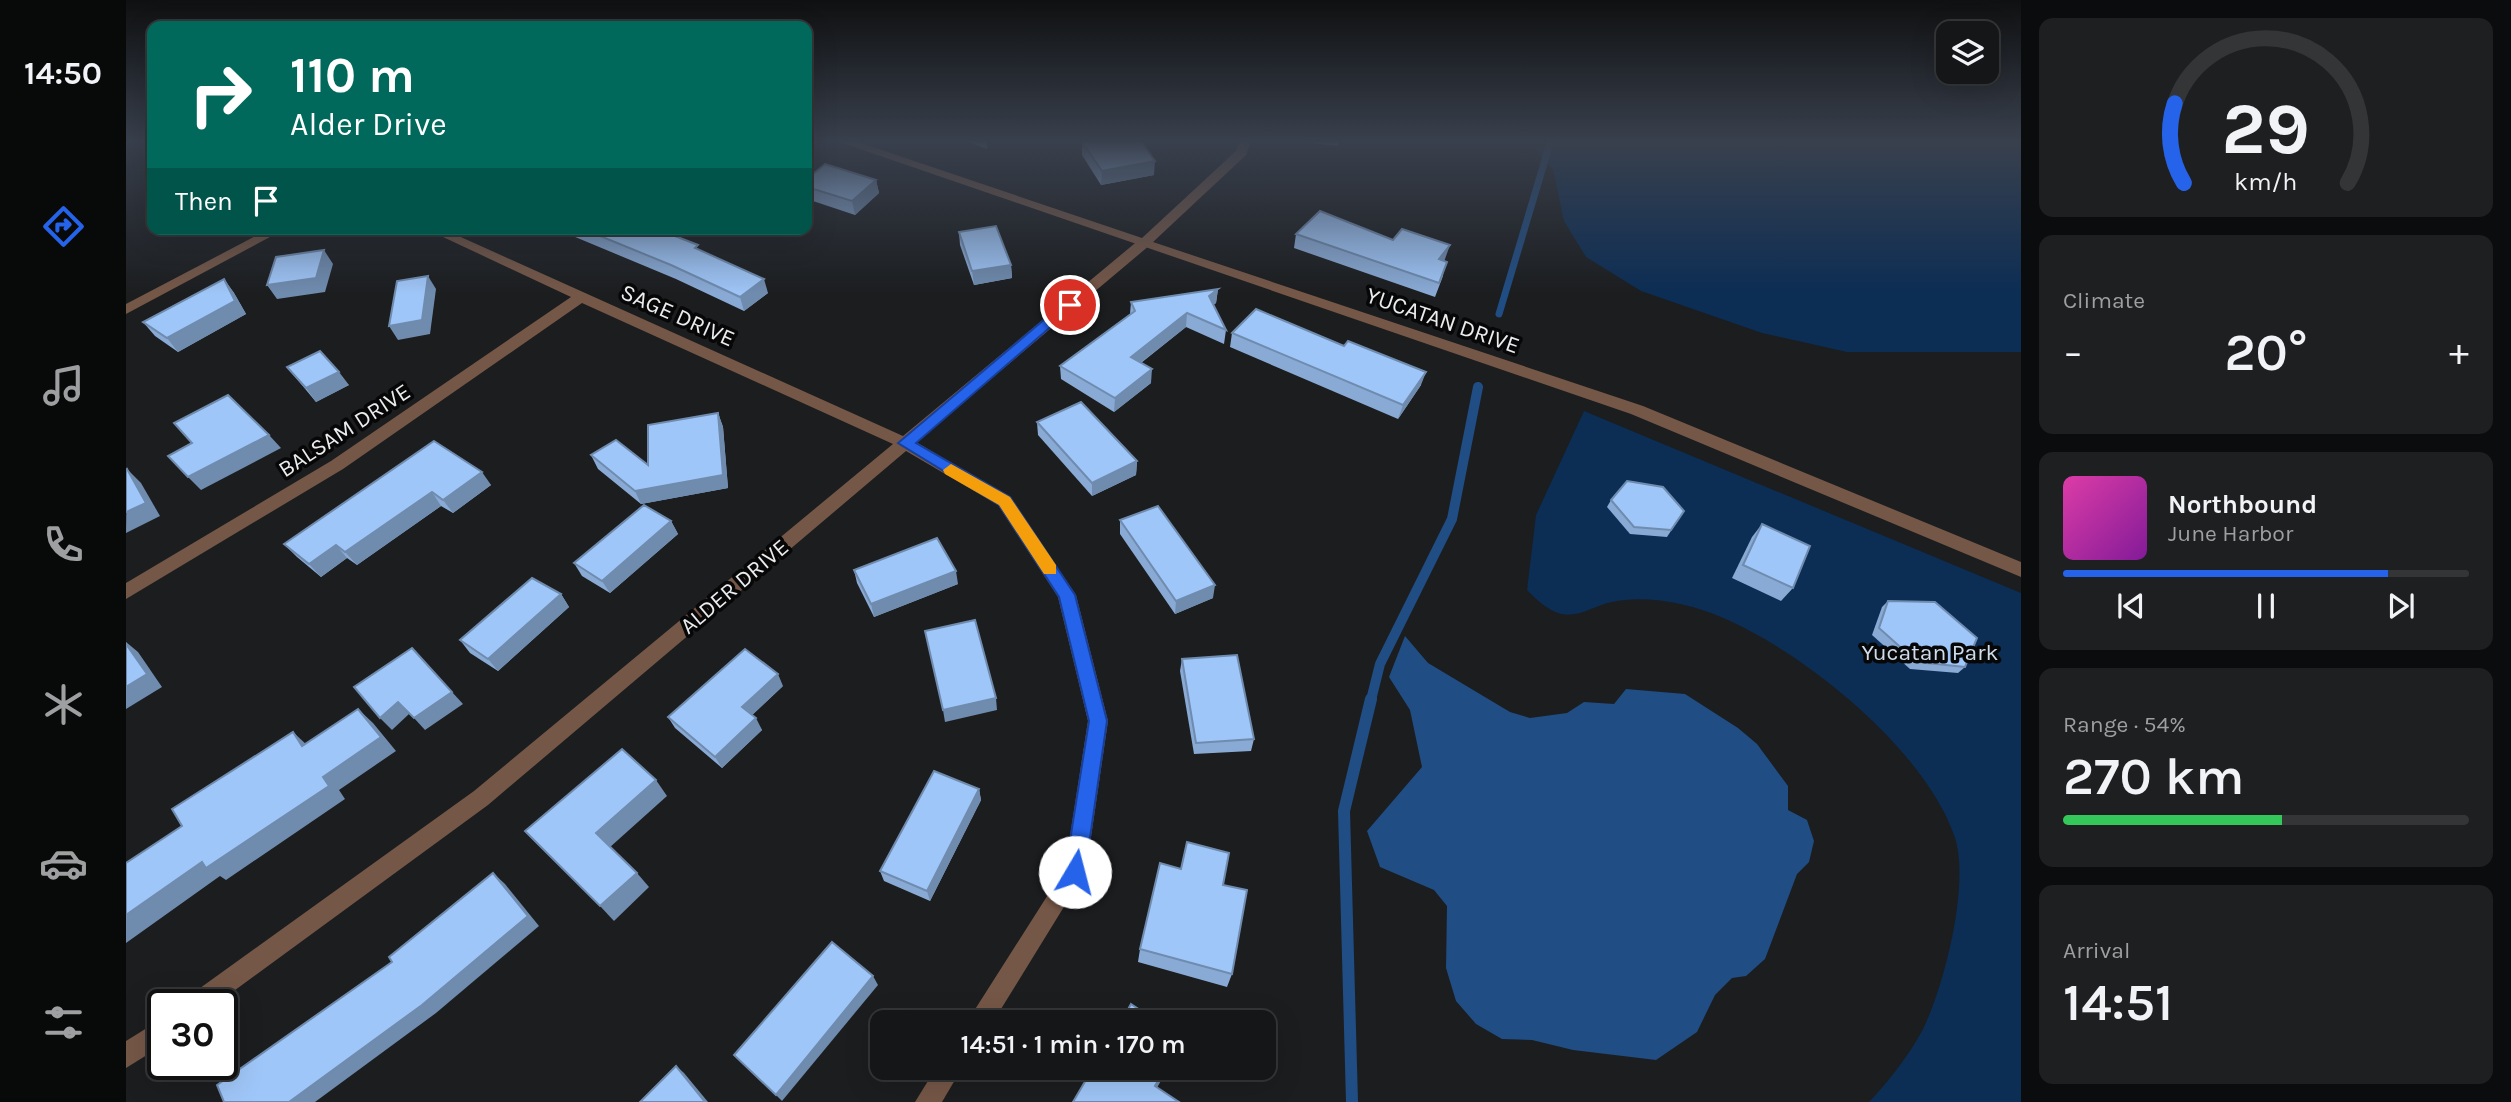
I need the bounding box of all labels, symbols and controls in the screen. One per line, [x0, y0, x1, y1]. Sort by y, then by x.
map controls [1936, 21, 1999, 84]
button: layers [1936, 21, 1999, 84]
text: 110 m [290, 47, 415, 104]
icon: right [175, 49, 266, 140]
text: 14:50 [24, 55, 102, 92]
text: 29 [2222, 87, 2310, 172]
text: Alder Drive [290, 106, 447, 143]
text: km/h [2234, 167, 2298, 196]
icon: arrive [247, 182, 285, 220]
text: Then [175, 186, 233, 217]
icon: directions [39, 202, 88, 251]
pin [1040, 275, 1100, 335]
street label: SAGE DRIVE [617, 278, 739, 353]
street label: YUCATAN DRIVE [1363, 282, 1523, 359]
icon: arrive [1051, 286, 1089, 324]
text: Climate [2063, 287, 2145, 314]
text: 20° [2225, 322, 2307, 383]
text: − [2063, 330, 2083, 375]
text: + [2449, 330, 2469, 375]
icon: music [39, 361, 88, 410]
street label: BALSAM DRIVE [273, 378, 415, 483]
text: Northbound [2168, 489, 2317, 520]
icon: phone [39, 520, 88, 569]
text: June Harbor [2168, 520, 2293, 547]
street label: ALDER DRIVE [675, 533, 794, 640]
icon: previous [2112, 587, 2150, 625]
icon: pause [2247, 587, 2285, 625]
icon: next [2382, 587, 2420, 625]
park label: Yucatan Park [1862, 639, 1998, 666]
icon: climate [39, 680, 88, 729]
text: Range · 54% [2063, 711, 2186, 738]
text: 270 km [2063, 746, 2244, 807]
position arrow [1038, 835, 1112, 909]
icon: car [39, 839, 88, 888]
text: Arrival [2063, 937, 2130, 964]
text: 14:51 [2063, 972, 2173, 1033]
speed limit sign: 30 [147, 989, 238, 1080]
icon: filters [39, 998, 88, 1047]
text: 14:51 · 1 min · 170 m [960, 1029, 1186, 1060]

